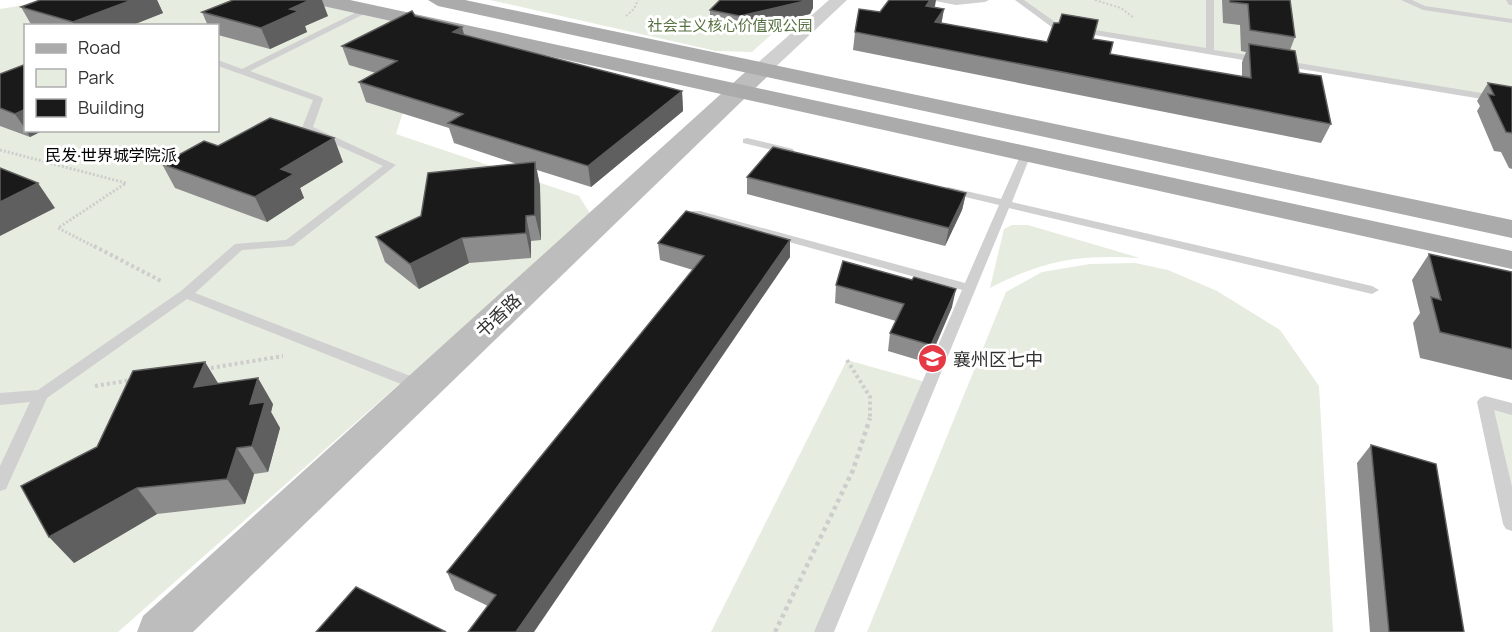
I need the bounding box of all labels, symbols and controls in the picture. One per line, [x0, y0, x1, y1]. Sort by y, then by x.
park label: 社会主义核心价值观公园 [647, 15, 813, 36]
legend [24, 24, 219, 132]
text: Road [78, 35, 121, 59]
text: Park [78, 65, 115, 89]
text: Building [78, 95, 144, 119]
district label: 民发·世界城学院派 [45, 144, 177, 166]
street label: 书香路 [470, 288, 526, 342]
school or university icon: 襄州区七中 [916, 343, 948, 375]
place label: 襄州区七中 [953, 347, 1043, 371]

